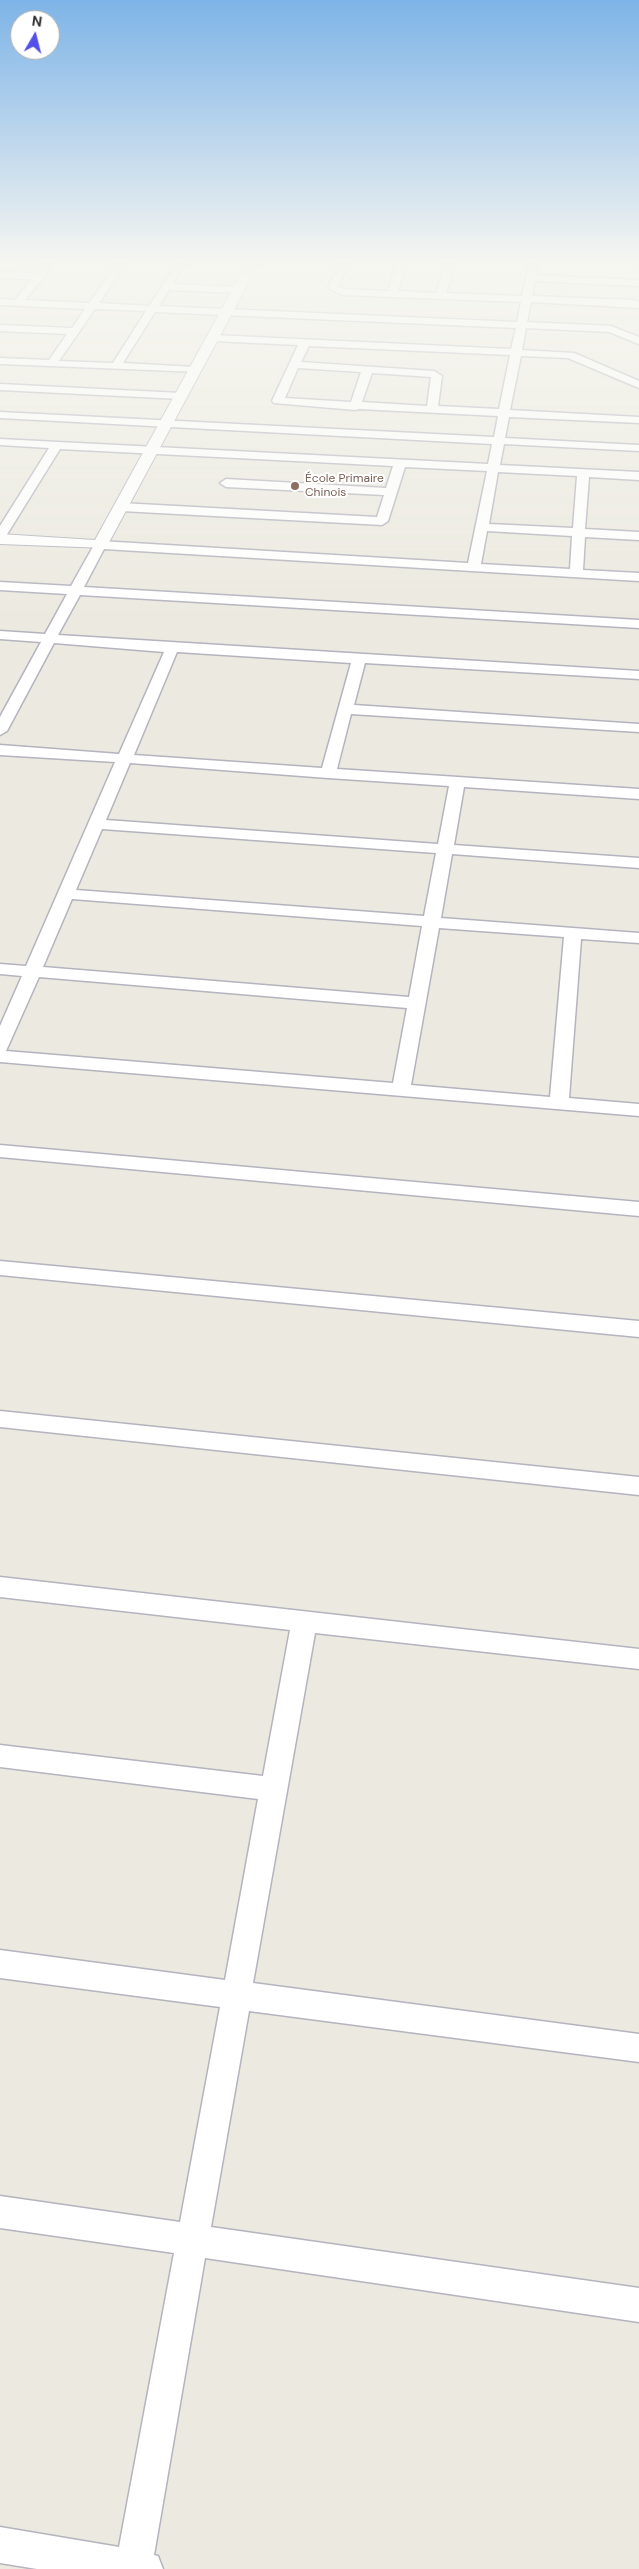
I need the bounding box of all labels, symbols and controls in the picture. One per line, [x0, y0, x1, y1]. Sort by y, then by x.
north arrow [10, 10, 60, 60]
text: N [31, 12, 43, 31]
place label: École Primaire Chinois [305, 472, 384, 500]
marker: École Primaire Chinois [289, 480, 301, 492]

